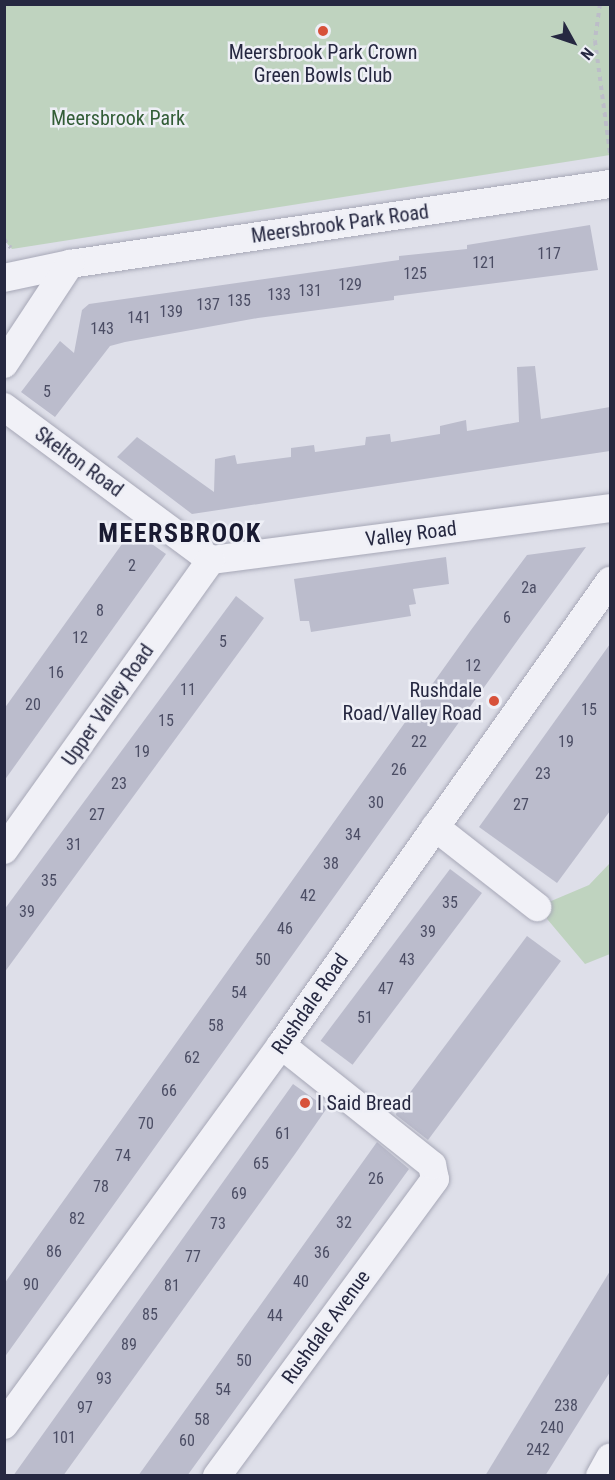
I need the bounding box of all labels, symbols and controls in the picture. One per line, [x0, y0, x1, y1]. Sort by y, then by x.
north arrow [543, 12, 603, 72]
marker: Meersbrook Park Crown Green Bowls Club [316, 24, 330, 38]
place label: Meersbrook Park Crown Green Bowls Club [229, 41, 417, 88]
text: N [577, 44, 598, 64]
park label: Meersbrook Park [51, 106, 185, 130]
street label: Meersbrook Park Road [250, 200, 430, 248]
house number: 117 [537, 244, 561, 264]
house number: 121 [472, 253, 496, 273]
house number: 125 [403, 264, 427, 284]
house number: 129 [338, 275, 362, 295]
house number: 131 [298, 281, 322, 301]
house number: 133 [267, 285, 291, 305]
house number: 135 [227, 291, 251, 311]
house number: 137 [196, 295, 220, 315]
house number: 139 [159, 302, 183, 322]
house number: 141 [127, 308, 151, 328]
house number: 143 [90, 319, 114, 339]
house number: 5 [43, 382, 51, 402]
street label: Skelton Road [30, 422, 128, 502]
street label: Valley Road [364, 516, 458, 552]
district label: MEERSBROOK [98, 518, 262, 550]
house number: 2 [128, 556, 136, 576]
house number: 2a [521, 578, 537, 598]
house number: 8 [96, 601, 104, 621]
house number: 6 [503, 608, 511, 628]
house number: 12 [72, 628, 88, 648]
house number: 5 [219, 632, 227, 652]
street label: Upper Valley Road [57, 640, 159, 770]
house number: 12 [465, 656, 481, 676]
house number: 16 [48, 663, 64, 683]
place label: Rushdale Road/Valley Road [343, 678, 482, 725]
house number: 11 [180, 680, 196, 700]
marker: Rushdale Road/Valley Road [487, 694, 501, 708]
house number: 20 [25, 695, 41, 715]
house number: 15 [581, 700, 597, 720]
house number: 15 [158, 711, 174, 731]
house number: 22 [411, 732, 427, 752]
house number: 19 [558, 732, 574, 752]
house number: 19 [134, 742, 150, 762]
house number: 26 [391, 760, 407, 780]
house number: 23 [535, 764, 551, 784]
house number: 23 [111, 774, 127, 794]
house number: 30 [368, 793, 384, 813]
house number: 27 [513, 795, 529, 815]
house number: 27 [89, 805, 105, 825]
house number: 34 [345, 825, 361, 845]
house number: 31 [66, 835, 82, 855]
house number: 38 [323, 854, 339, 874]
house number: 35 [41, 871, 57, 891]
house number: 42 [300, 886, 316, 906]
house number: 35 [442, 893, 458, 913]
house number: 39 [19, 902, 35, 922]
house number: 46 [277, 919, 293, 939]
house number: 39 [420, 922, 436, 942]
street label: Rushdale Road [267, 949, 353, 1059]
house number: 50 [255, 950, 271, 970]
house number: 43 [399, 950, 415, 970]
house number: 47 [378, 979, 394, 999]
house number: 54 [231, 983, 247, 1003]
house number: 51 [357, 1008, 373, 1028]
house number: 58 [208, 1016, 224, 1036]
house number: 62 [184, 1048, 200, 1068]
house number: 66 [161, 1081, 177, 1101]
place label: I Said Bread [317, 1091, 411, 1115]
marker: I Said Bread [298, 1096, 312, 1110]
house number: 70 [138, 1114, 154, 1134]
house number: 61 [275, 1124, 291, 1144]
house number: 74 [115, 1146, 131, 1166]
house number: 65 [253, 1154, 269, 1174]
house number: 26 [368, 1169, 384, 1189]
house number: 78 [93, 1177, 109, 1197]
house number: 69 [231, 1184, 247, 1204]
house number: 82 [69, 1209, 85, 1229]
house number: 32 [336, 1213, 352, 1233]
house number: 73 [210, 1214, 226, 1234]
house number: 86 [46, 1242, 62, 1262]
house number: 36 [314, 1243, 330, 1263]
house number: 77 [185, 1247, 201, 1267]
street label: Rushdale Avenue [277, 1265, 375, 1389]
house number: 40 [293, 1272, 309, 1292]
house number: 90 [23, 1275, 39, 1295]
house number: 81 [164, 1276, 180, 1296]
house number: 85 [142, 1305, 158, 1325]
house number: 44 [267, 1306, 283, 1326]
house number: 89 [121, 1335, 137, 1355]
house number: 50 [236, 1351, 252, 1371]
house number: 93 [96, 1369, 112, 1389]
house number: 54 [215, 1380, 231, 1400]
house number: 238 [554, 1396, 578, 1416]
house number: 97 [77, 1398, 93, 1418]
house number: 58 [194, 1410, 210, 1430]
house number: 240 [540, 1418, 564, 1438]
house number: 101 [52, 1428, 76, 1448]
house number: 60 [179, 1431, 195, 1451]
house number: 242 [526, 1440, 550, 1460]

